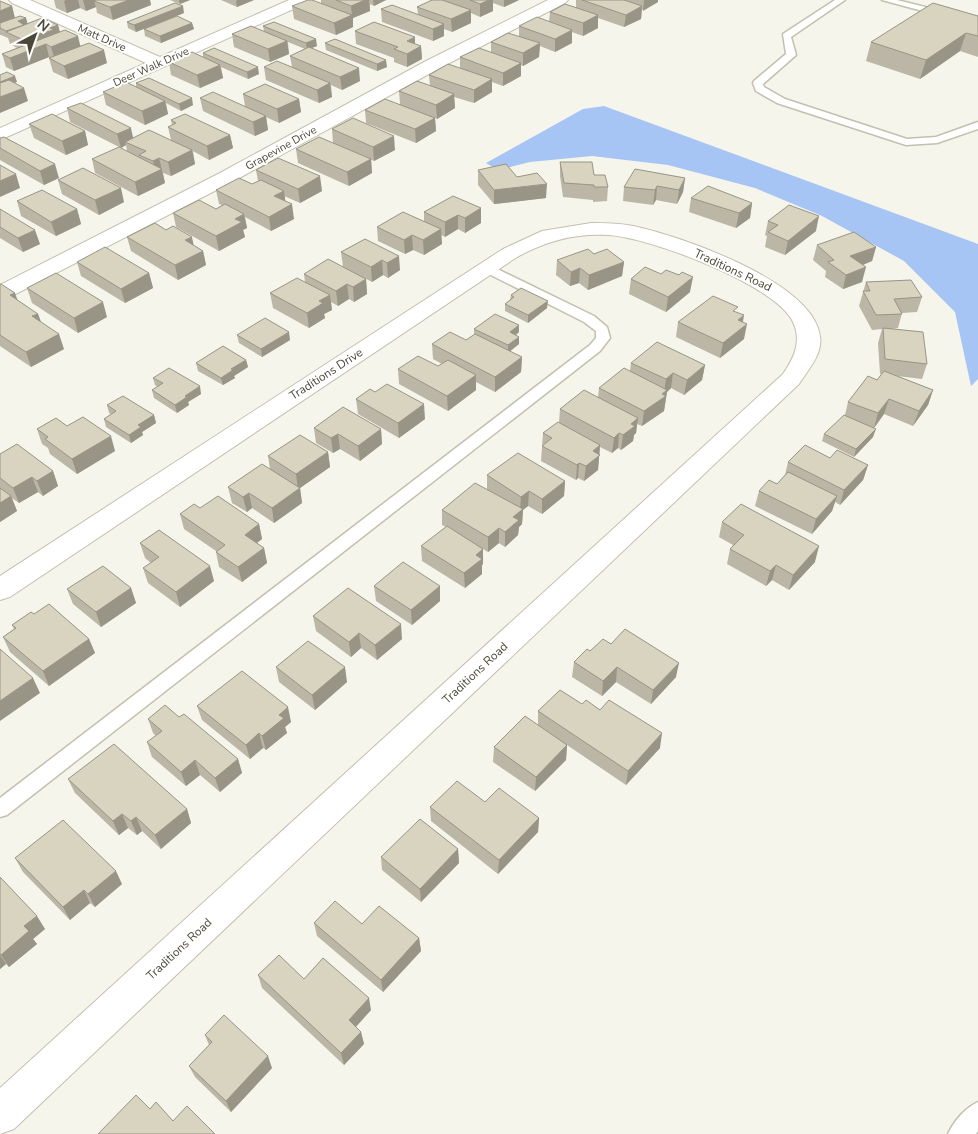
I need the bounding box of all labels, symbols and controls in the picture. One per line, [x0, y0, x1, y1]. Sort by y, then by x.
north arrow [10, 10, 60, 60]
text: N [33, 15, 53, 36]
street label: Matt Drive [75, 21, 129, 55]
street label: Deer Walk Drive [111, 43, 191, 90]
street label: Grapevine Drive [243, 122, 319, 174]
street label: Traditions Road [692, 245, 774, 295]
street label: Traditions Drive [286, 344, 366, 404]
street label: Traditions Road [439, 639, 511, 707]
street label: Traditions Road [143, 915, 215, 983]

